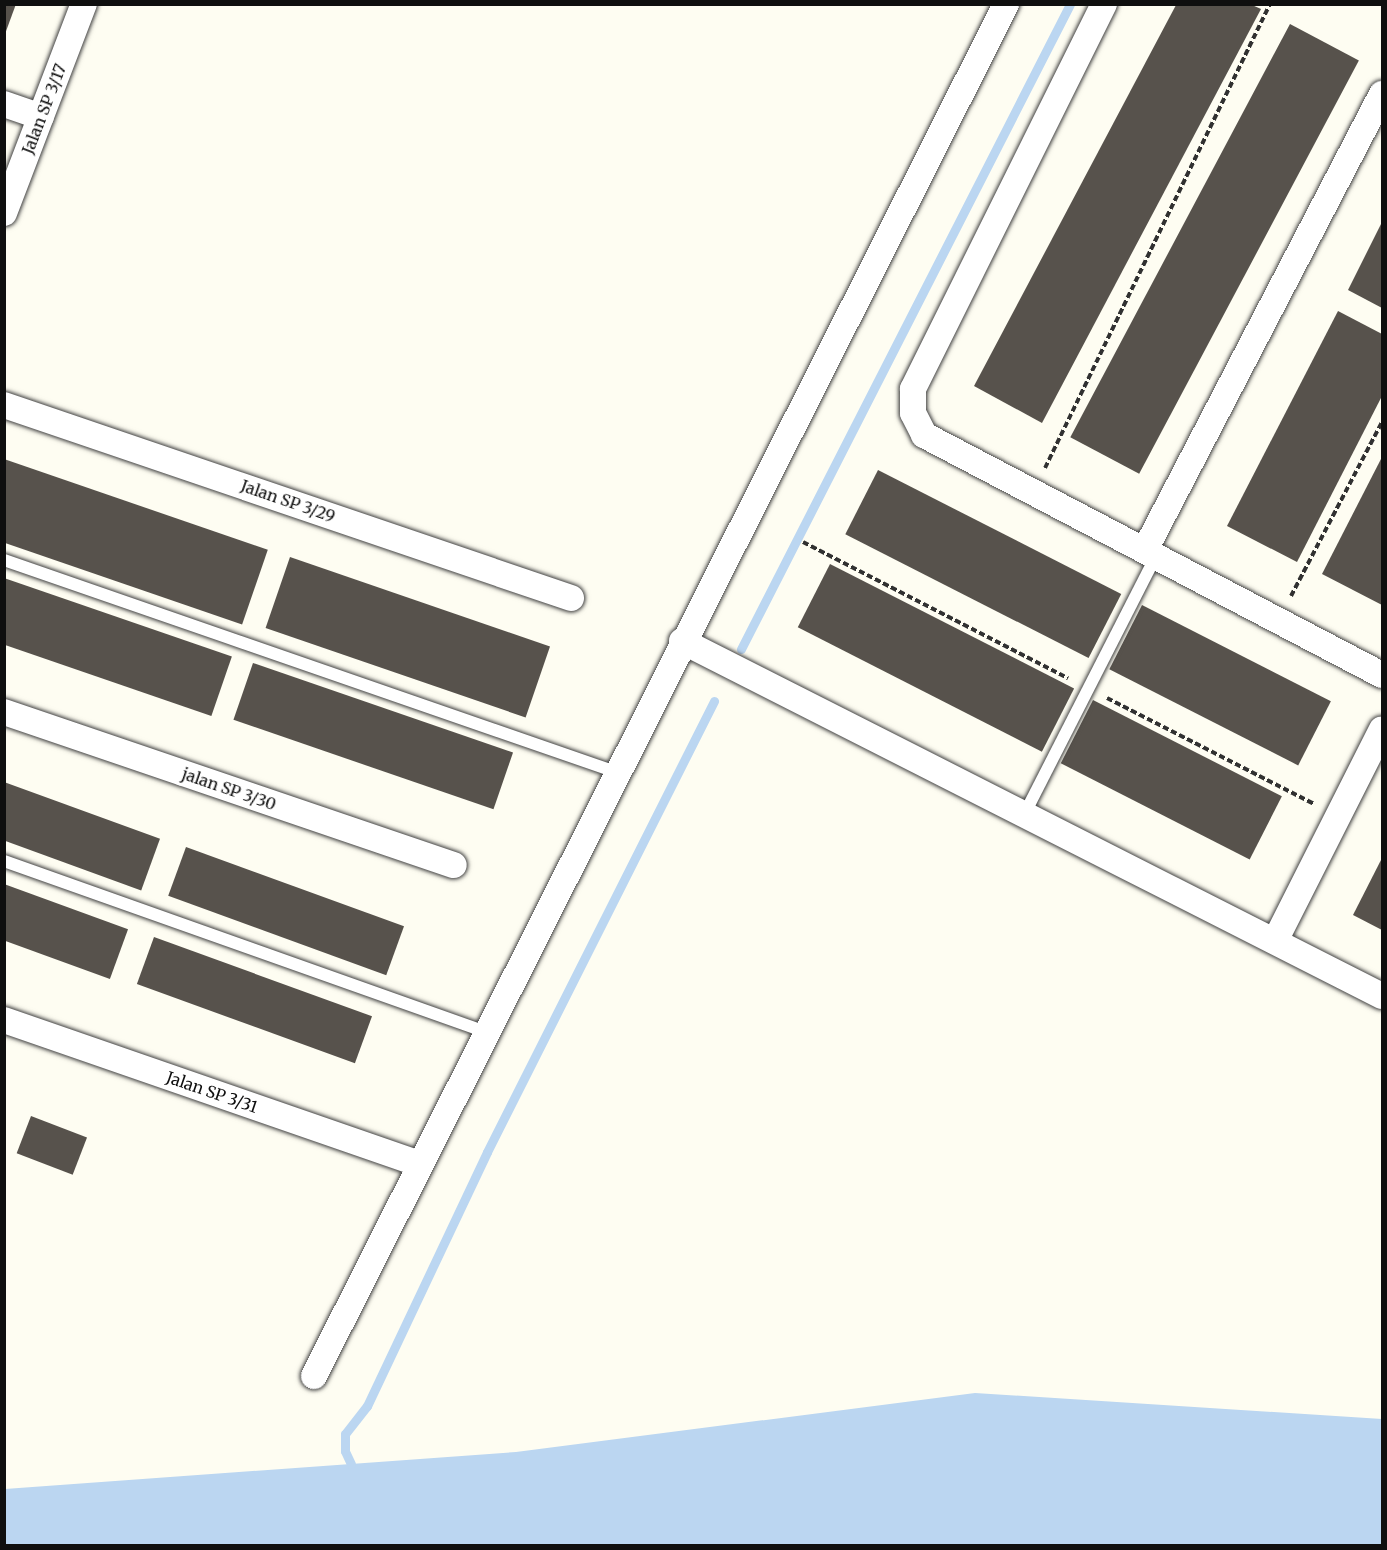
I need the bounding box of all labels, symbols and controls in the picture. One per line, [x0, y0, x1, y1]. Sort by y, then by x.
street label: Jalan SP 3/17 [18, 61, 70, 157]
street label: Jalan SP 3/29 [238, 476, 338, 526]
street label: jalan SP 3/30 [179, 764, 279, 814]
street label: Jalan SP 3/31 [164, 1067, 260, 1117]

